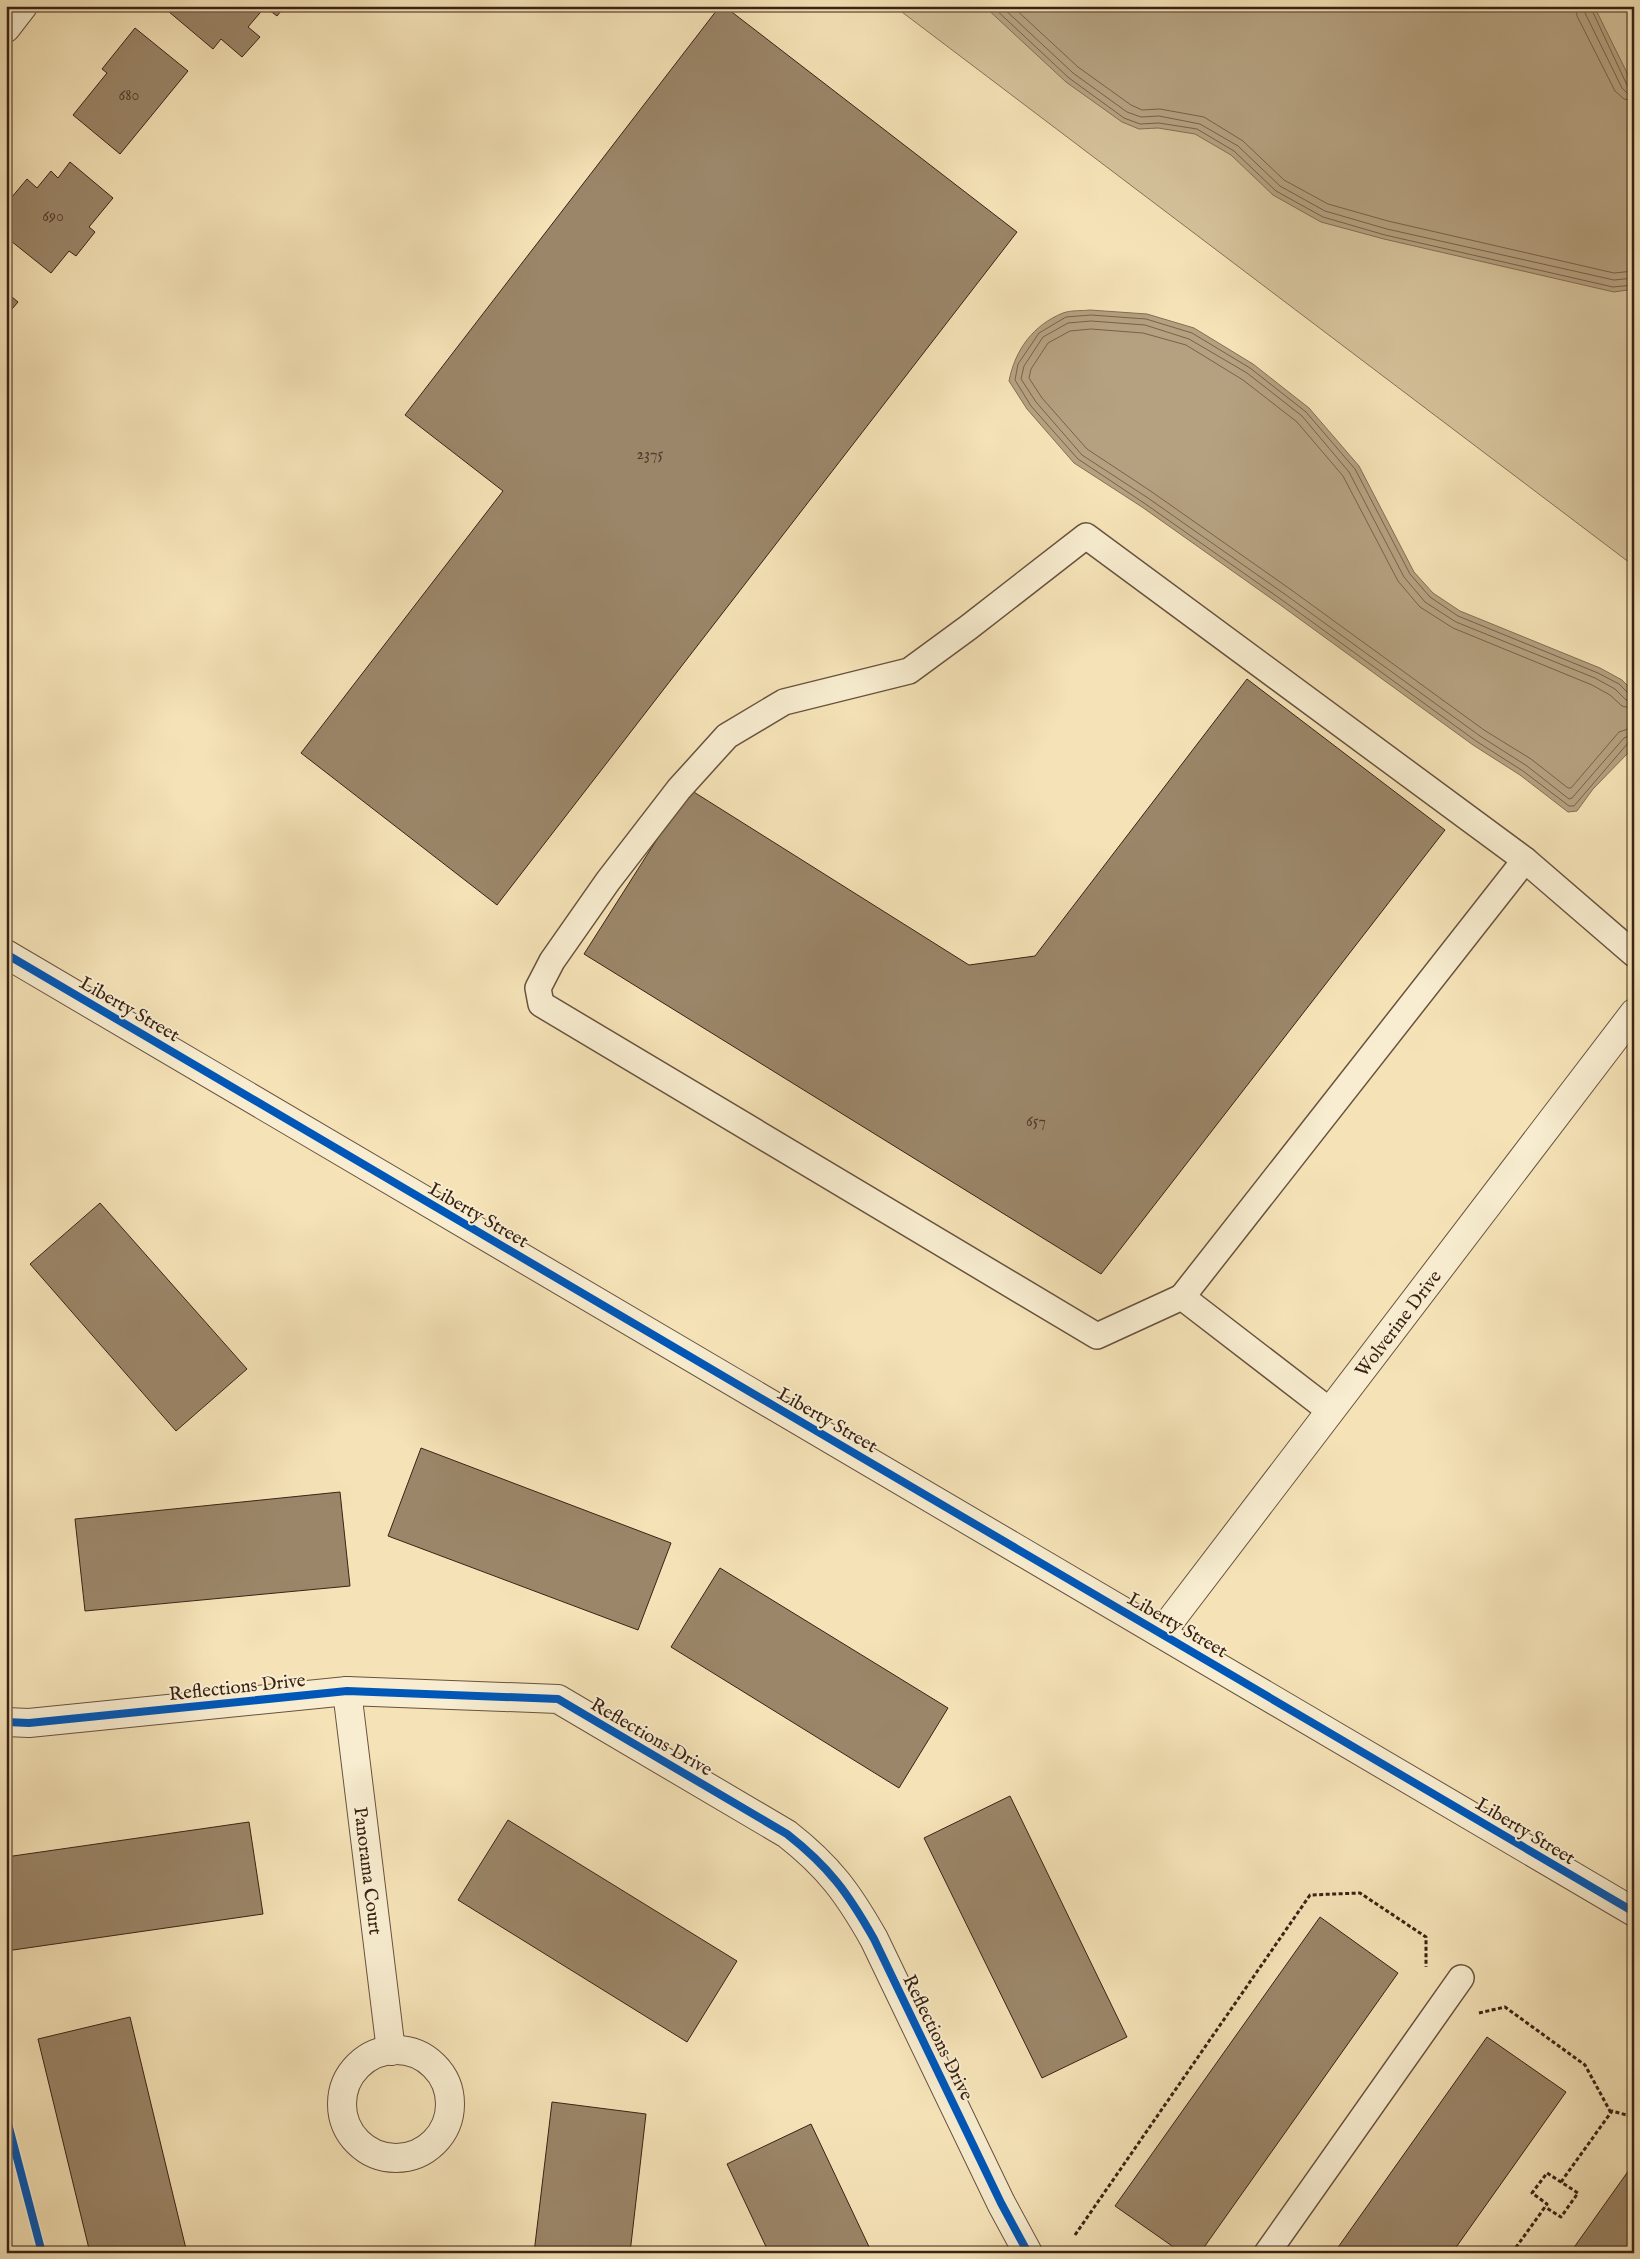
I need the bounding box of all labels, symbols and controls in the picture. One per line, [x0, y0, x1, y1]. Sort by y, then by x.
house number: 680 [119, 86, 140, 106]
house number: 690 [42, 207, 64, 227]
house number: 2375 [637, 445, 664, 465]
street label: Liberty Street [75, 971, 184, 1048]
house number: 657 [1026, 1112, 1046, 1132]
street label: Liberty Street [424, 1177, 533, 1254]
street label: Wolverine Drive [1351, 1265, 1448, 1383]
street label: Liberty Street [773, 1382, 882, 1459]
street label: Liberty Street [1123, 1587, 1232, 1664]
street label: Reflections Drive [168, 1669, 307, 1707]
street label: Reflections Drive [586, 1693, 717, 1783]
street label: Liberty Street [1471, 1793, 1579, 1871]
street label: Panorama Court [347, 1806, 387, 1937]
street label: Reflections Drive [896, 1971, 978, 2105]

